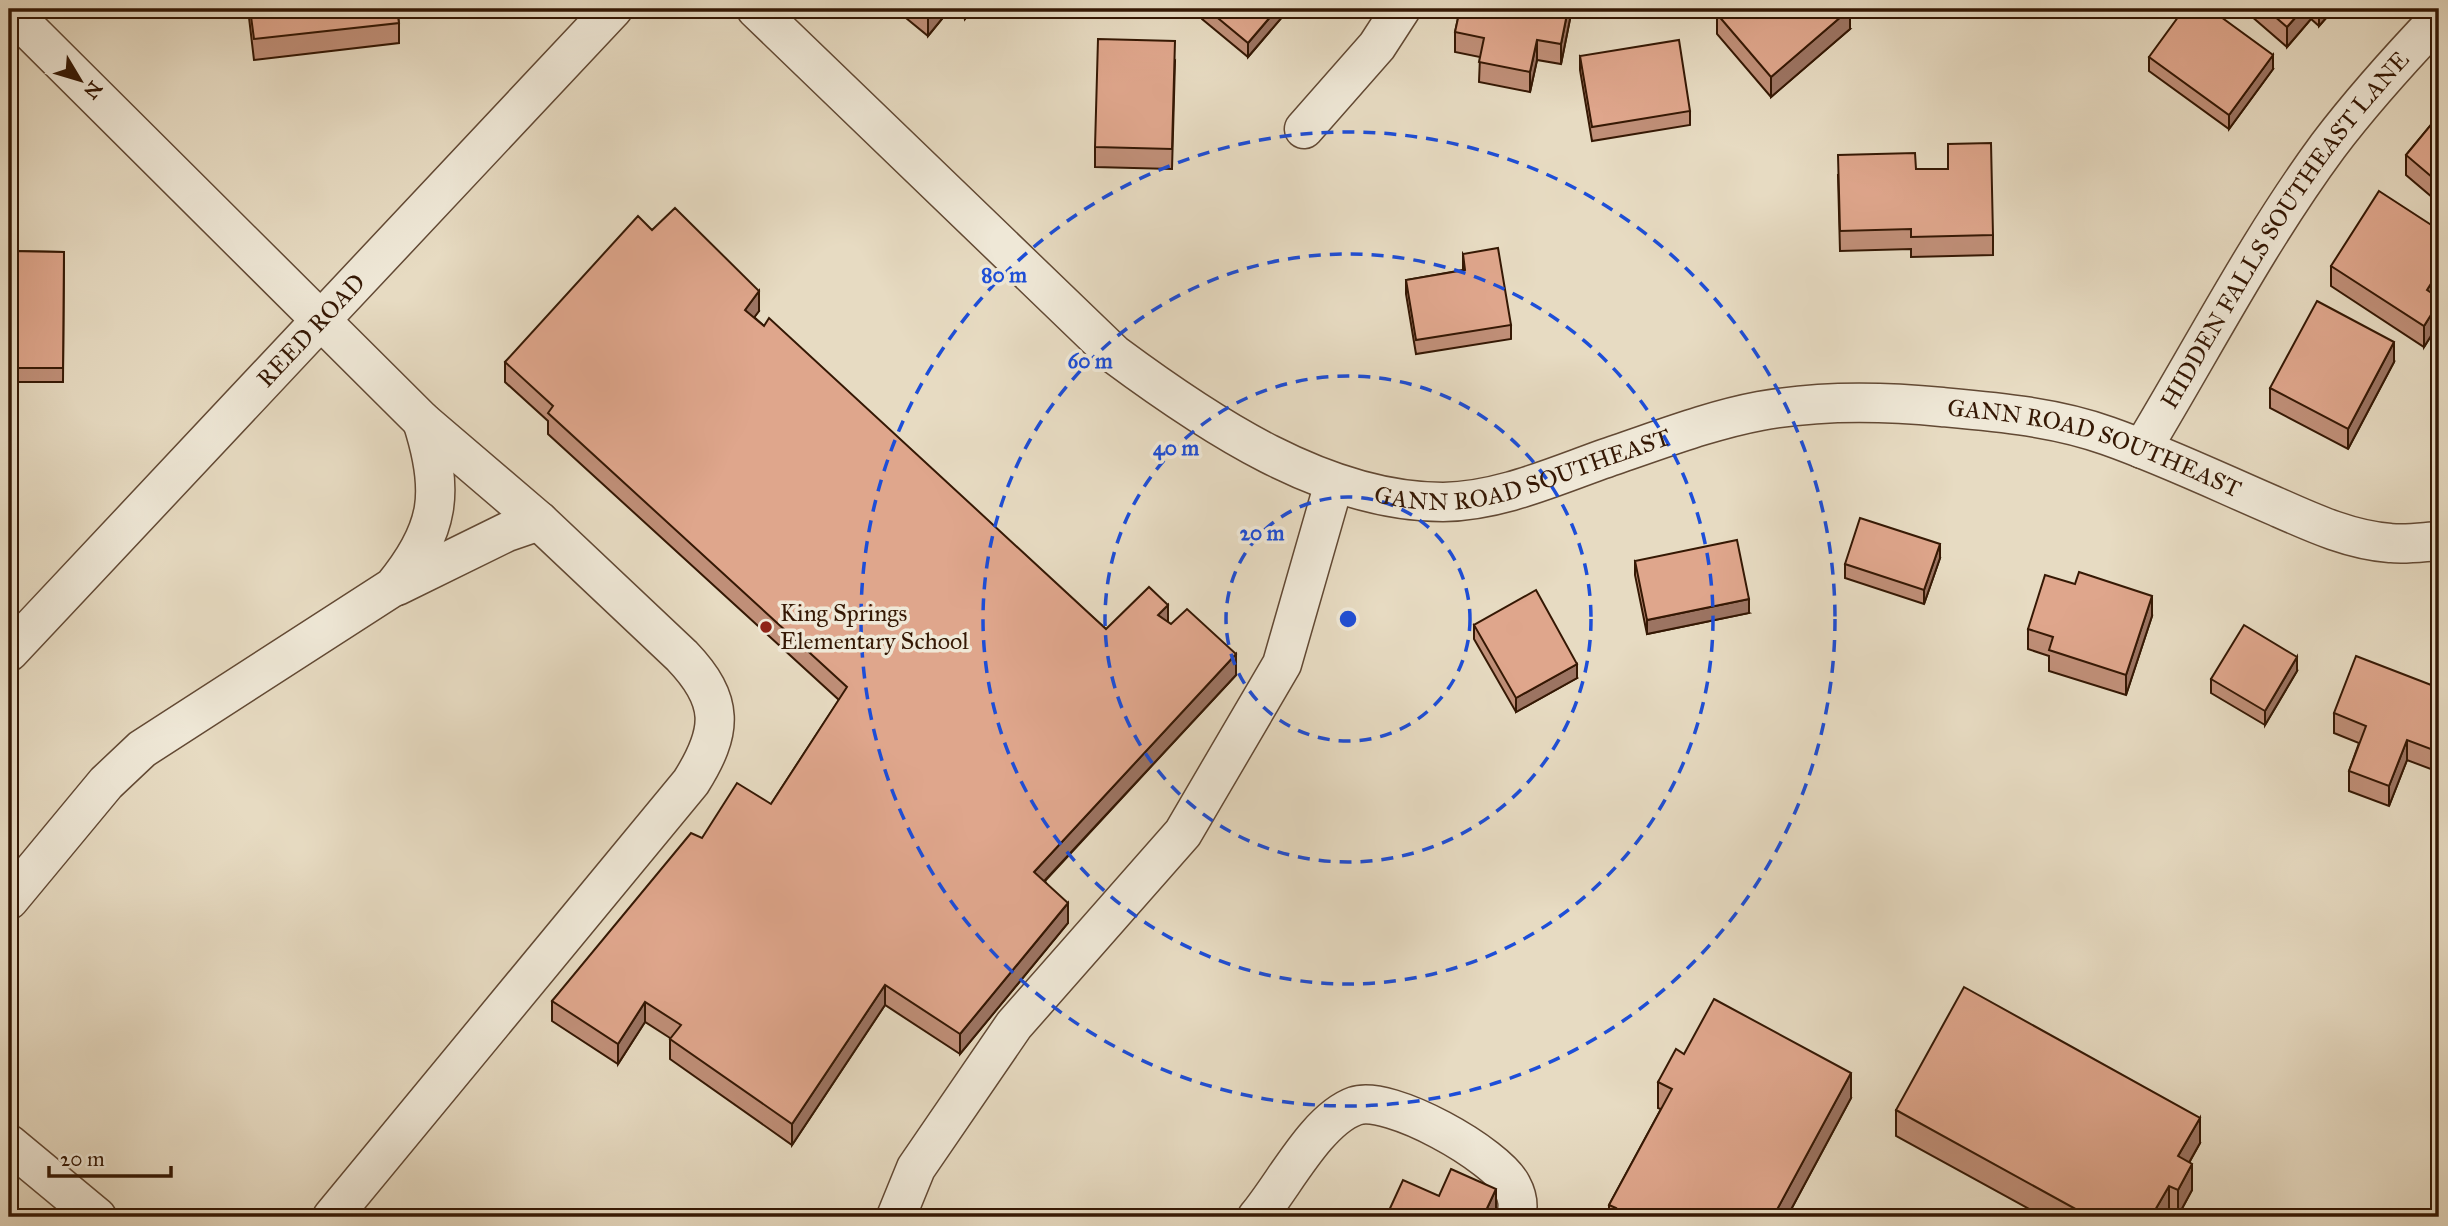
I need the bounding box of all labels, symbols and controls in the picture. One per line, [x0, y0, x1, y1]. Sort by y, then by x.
street label: HIDDEN FALLS SOUTHEAST LANE [2154, 45, 2416, 414]
north arrow [46, 46, 116, 116]
text: N [79, 77, 107, 104]
text: 80 m [981, 262, 1027, 288]
street label: REED ROAD [250, 267, 371, 394]
text: 60 m [1067, 348, 1113, 374]
street label: GANN ROAD SOUTHEAST [1946, 393, 2246, 504]
street label: GANN ROAD SOUTHEAST [1372, 422, 1675, 517]
text: 40 m [1153, 435, 1199, 461]
text: 20 m [1240, 520, 1285, 546]
place label: King Springs Elementary School [780, 598, 969, 656]
centre of rings [1336, 607, 1360, 631]
marker: King Springs Elementary School [758, 619, 774, 635]
scale bar [49, 1135, 172, 1179]
text: 20 m [60, 1146, 105, 1172]

